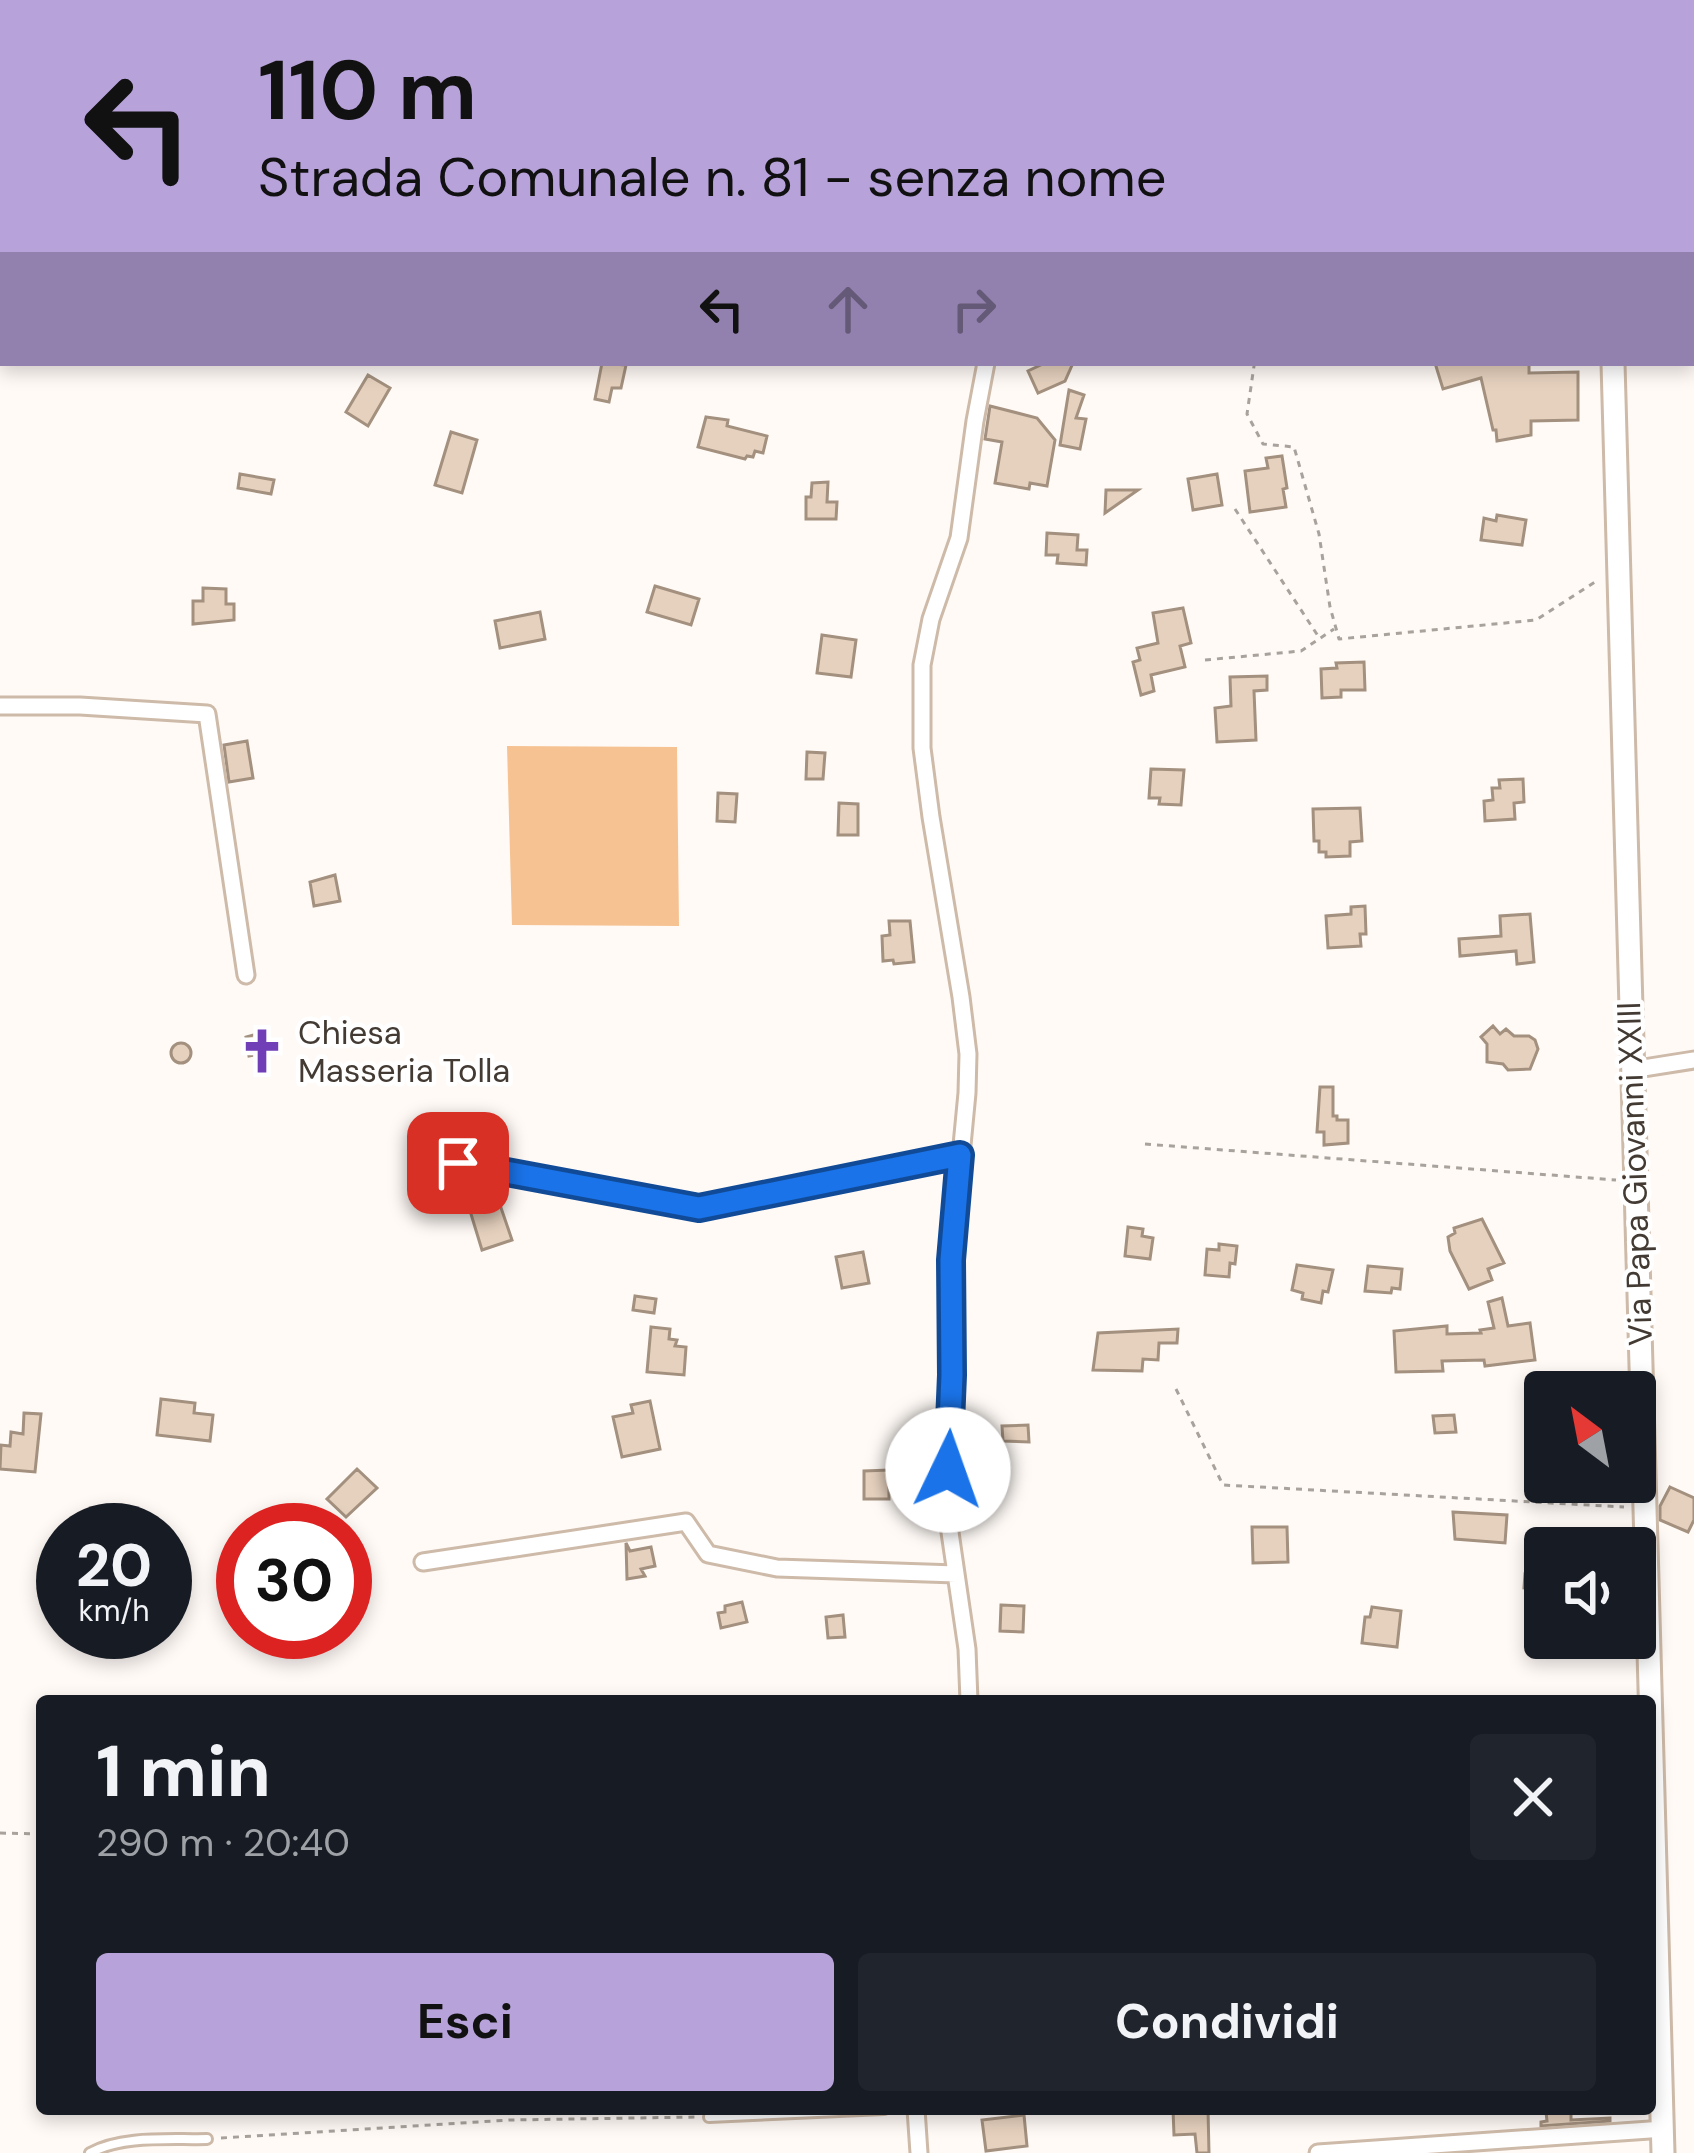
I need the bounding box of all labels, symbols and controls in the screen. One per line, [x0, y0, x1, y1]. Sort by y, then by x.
text: 110 m [258, 36, 477, 145]
icon: left [60, 48, 216, 204]
text: Strada Comunale n. 81 - senza nome [258, 142, 1166, 213]
icon: left [689, 276, 755, 342]
icon: ahead [815, 276, 881, 342]
icon: right [941, 276, 1007, 342]
street label: Via Papa Giovanni XXIII [1607, 1001, 1662, 1347]
place label: Chiesa Masseria Tolla [298, 1011, 510, 1092]
church icon: Chiesa Masseria Tolla [237, 1026, 287, 1076]
pin [407, 1112, 509, 1214]
icon: arrive [425, 1130, 491, 1196]
north arrow [1524, 1371, 1656, 1503]
map controls [1524, 1371, 1656, 1659]
position arrow [885, 1407, 1011, 1533]
speed limit sign: 30 [216, 1503, 372, 1659]
text: 20 [76, 1526, 152, 1605]
button: sound [1524, 1527, 1656, 1659]
text: km/h [79, 1591, 149, 1630]
text: 1 min [96, 1725, 271, 1818]
button: close [1470, 1734, 1596, 1860]
text: 290 m · 20:40 [96, 1817, 350, 1868]
button: Esci [96, 1953, 834, 2091]
button: Condividi [858, 1953, 1596, 2091]

